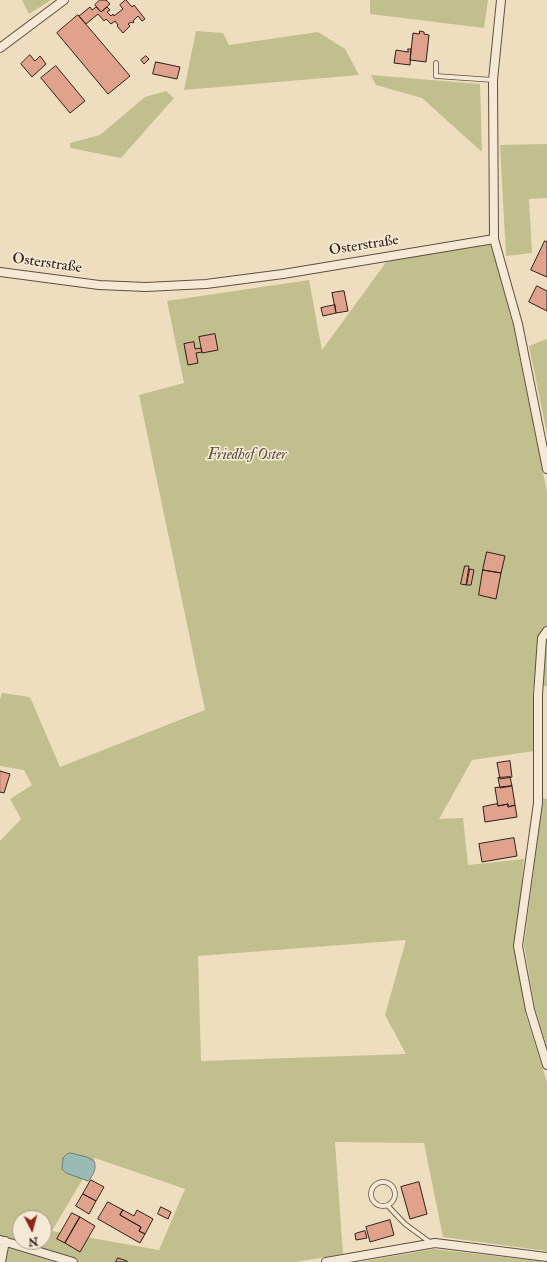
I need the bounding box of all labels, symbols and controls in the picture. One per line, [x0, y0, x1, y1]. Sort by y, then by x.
street label: Osterstraße [328, 232, 400, 260]
street label: Osterstraße [11, 250, 83, 278]
park label: Friedhof Oster [207, 447, 287, 465]
north arrow [12, 1210, 52, 1250]
text: N [28, 1234, 39, 1248]

